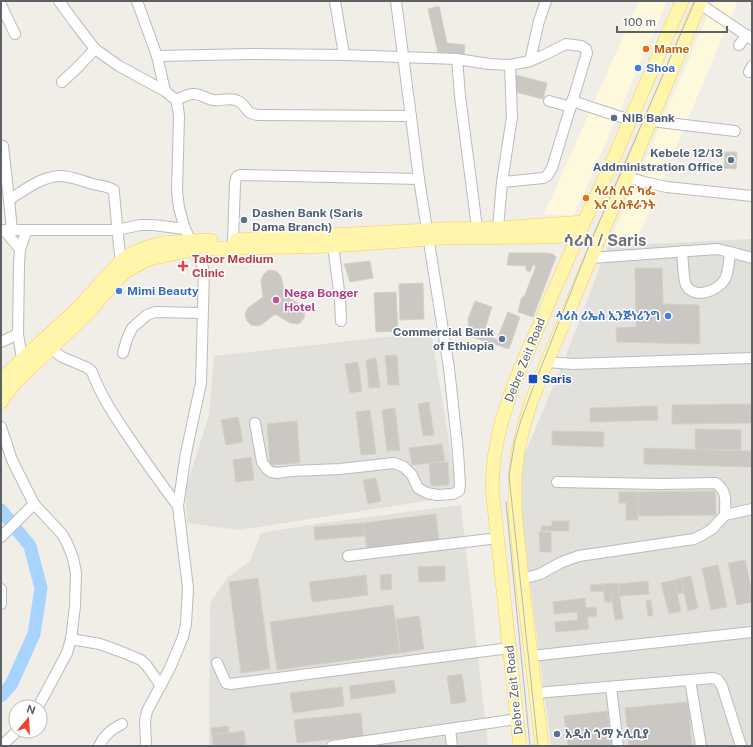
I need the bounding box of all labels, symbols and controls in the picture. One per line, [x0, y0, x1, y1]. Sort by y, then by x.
scale bar [617, 8, 727, 34]
text: 100 m [623, 15, 656, 29]
place label: Mame [654, 42, 690, 56]
marker: Mame [641, 44, 651, 54]
place label: Shoa [646, 61, 675, 75]
marker: Shoa [633, 63, 643, 73]
place label: NIB Bank [622, 111, 675, 125]
marker: NIB Bank [609, 113, 619, 123]
place label: Kebele 12/13 Addministration Office [593, 146, 723, 174]
marker: Kebele 12/13 Addministration Office [726, 155, 736, 165]
place label: ሳሪስ ሊና ካፌ እና ሬስቶራንት [594, 184, 656, 212]
marker: ሳሪስ ሊና ካፌ እና ሬስቶራንት [581, 193, 591, 203]
place label: Dashen Bank (Saris Dama Branch) [252, 206, 363, 234]
marker: Dashen Bank (Saris Dama Branch) [239, 215, 249, 225]
district label: ሳሪስ / Saris [564, 231, 646, 250]
place label: Tabor Medium Clinic [192, 252, 274, 280]
marker: Tabor Medium Clinic [177, 260, 189, 272]
place label: Mimi Beauty [127, 284, 199, 298]
marker: Mimi Beauty [114, 286, 124, 296]
place label: Nega Bonger Hotel [284, 286, 359, 314]
marker: Nega Bonger Hotel [271, 295, 281, 305]
place label: ሳሪስ ሪኤስ ኢንጅነሪንግ [556, 309, 660, 323]
marker: ሳሪስ ሪኤስ ኢንጅነሪንግ [663, 311, 673, 321]
street label: Debre Zeit Road [502, 316, 548, 404]
place label: Commercial Bank of Ethiopia [393, 325, 494, 353]
marker: Commercial Bank of Ethiopia [497, 334, 507, 344]
place label: Saris [542, 372, 572, 386]
marker: Saris [527, 373, 539, 385]
street label: Debre Zeit Road [502, 645, 526, 735]
north arrow [8, 699, 48, 739]
text: N [25, 702, 37, 717]
place label: አዲስ ጎማ ኦሊቢያ [565, 727, 649, 741]
marker: አዲስ ጎማ ኦሊቢያ [552, 729, 562, 739]

